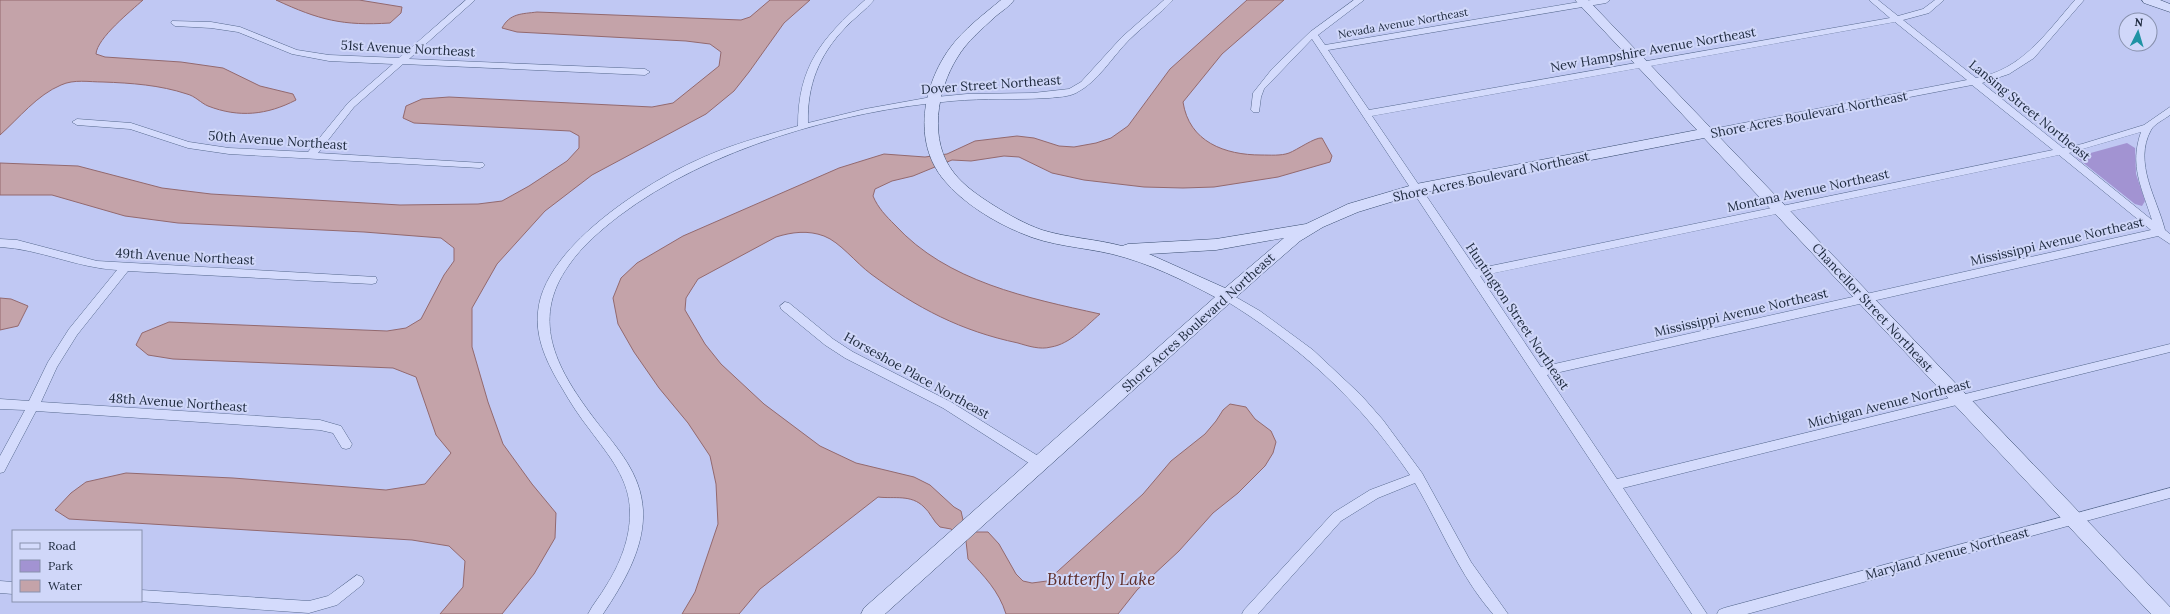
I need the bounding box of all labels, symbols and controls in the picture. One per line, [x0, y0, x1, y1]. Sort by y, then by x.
street label: Nevada Avenue Northeast [1337, 5, 1470, 41]
north arrow [2118, 12, 2158, 52]
text: N [2134, 15, 2144, 29]
street label: New Hampshire Avenue Northeast [1549, 23, 1757, 76]
street label: 51st Avenue Northeast [340, 36, 476, 61]
street label: Lansing Street Northeast [1965, 56, 2094, 165]
street label: Dover Street Northeast [920, 71, 1062, 98]
street label: Shore Acres Boulevard Northeast [1709, 87, 1909, 142]
street label: 50th Avenue Northeast [208, 127, 348, 154]
street label: Shore Acres Boulevard Northeast [1391, 147, 1591, 206]
street label: Montana Avenue Northeast [1726, 165, 1891, 216]
street label: Mississippi Avenue Northeast [1969, 213, 2146, 270]
street label: Huntington Street Northeast [1462, 239, 1573, 393]
street label: Chancellor Street Northeast [1808, 239, 1937, 375]
street label: 49th Avenue Northeast [115, 244, 255, 269]
street label: Shore Acres Boulevard Northeast [1118, 249, 1278, 396]
street label: Mississippi Avenue Northeast [1653, 284, 1830, 341]
street label: Horseshoe Place Northeast [841, 328, 993, 423]
street label: Michigan Avenue Northeast [1806, 375, 1972, 432]
street label: 48th Avenue Northeast [108, 389, 248, 416]
street label: Maryland Avenue Northeast [1863, 523, 2031, 584]
legend [12, 530, 142, 602]
text: Road [48, 538, 76, 553]
text: Park [48, 558, 74, 573]
water label: Butterfly Lake [1047, 568, 1155, 590]
text: Water [48, 578, 83, 593]

